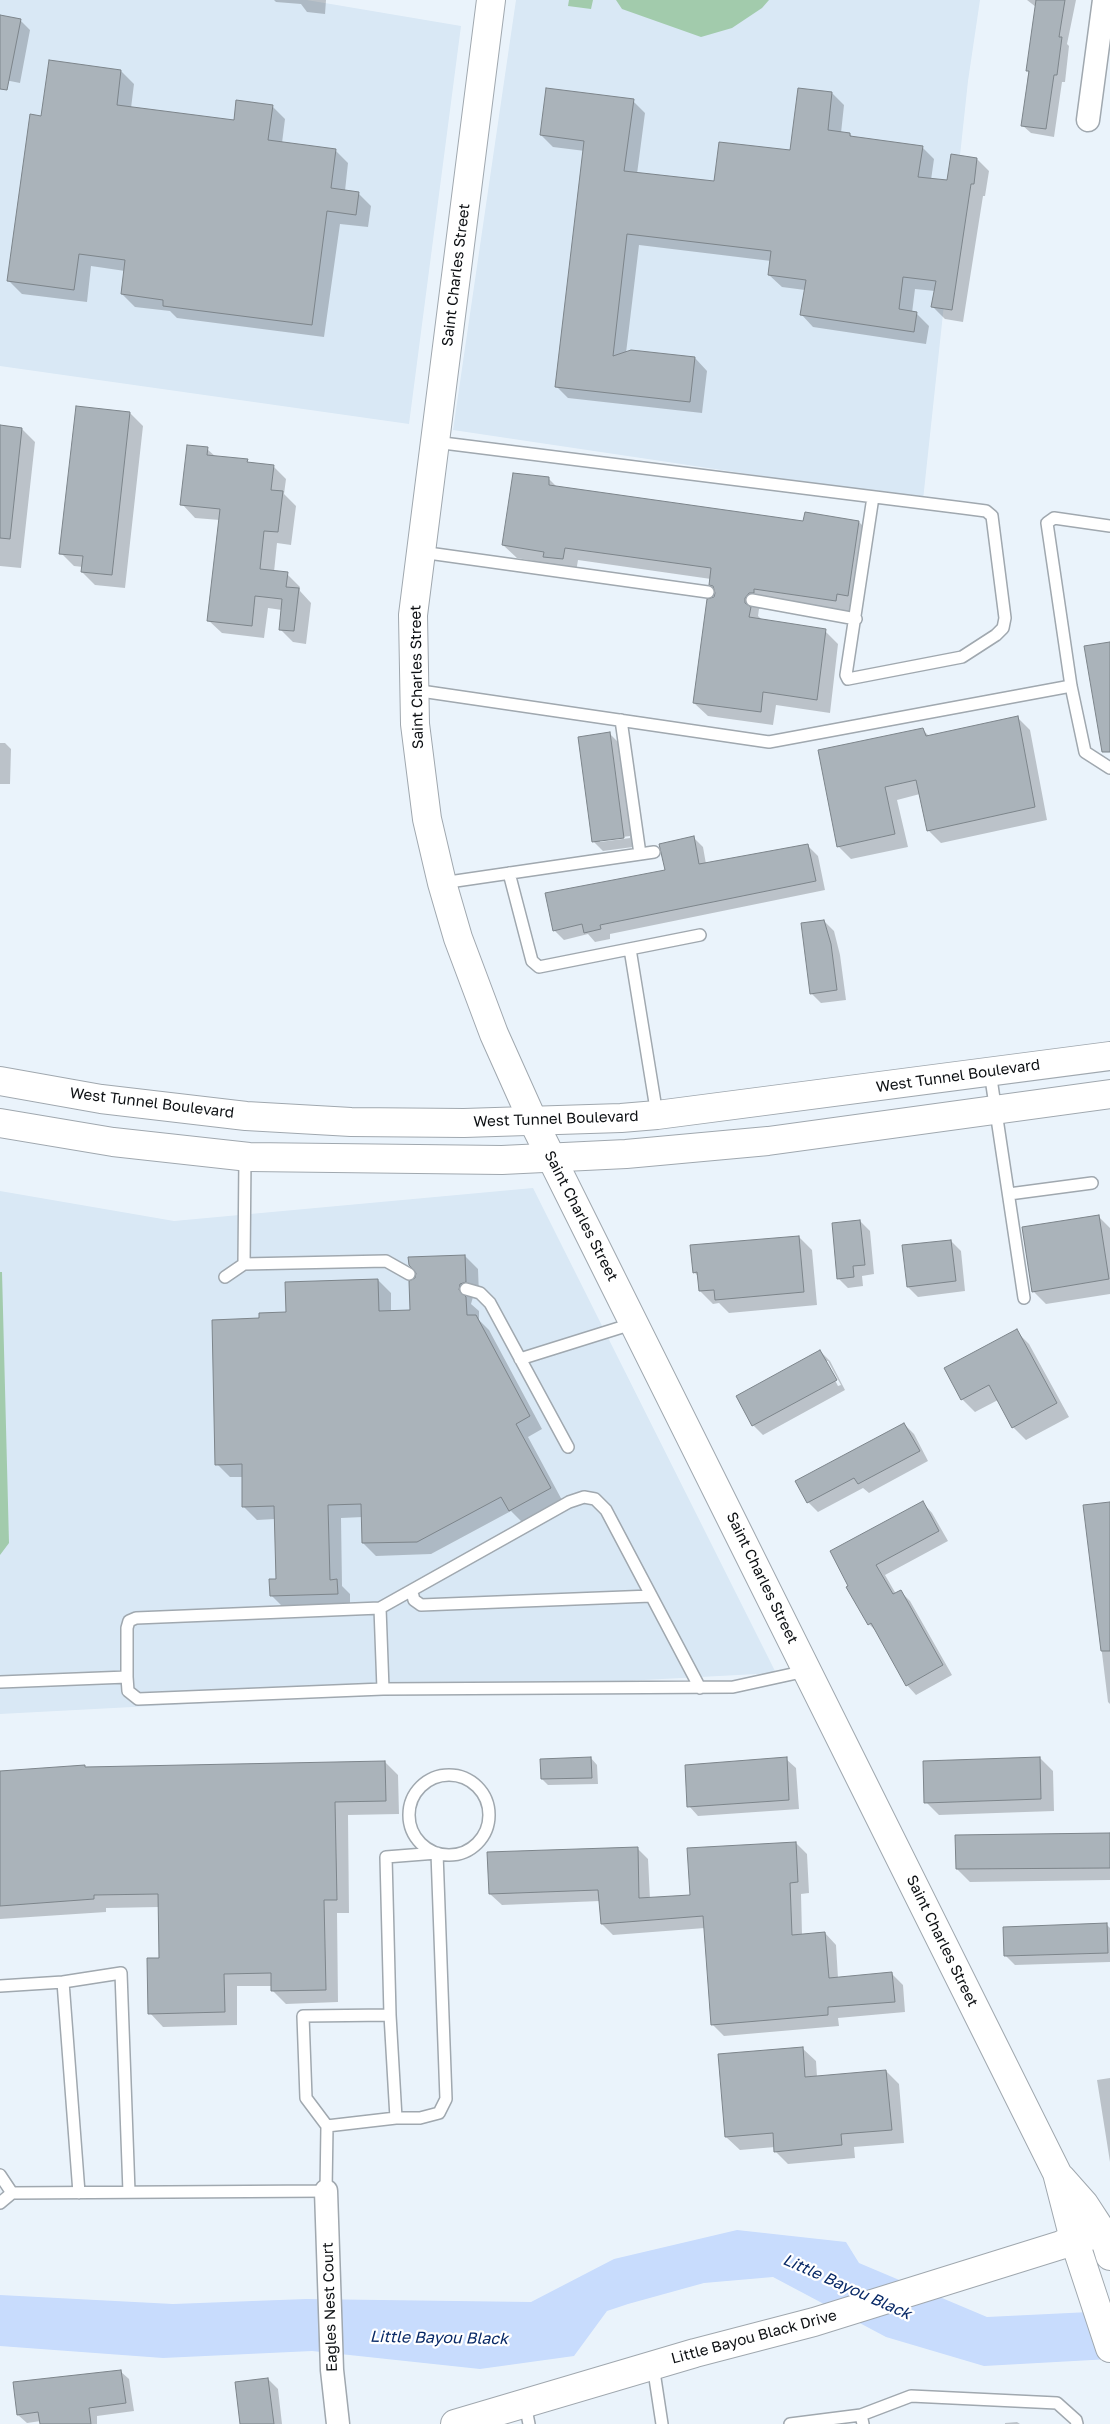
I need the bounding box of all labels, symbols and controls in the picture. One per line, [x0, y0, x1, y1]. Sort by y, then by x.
street label: Saint Charles Street [438, 202, 474, 348]
street label: Saint Charles Street [407, 605, 427, 749]
street label: West Tunnel Boulevard [875, 1056, 1041, 1096]
street label: West Tunnel Boulevard [69, 1084, 235, 1122]
street label: West Tunnel Boulevard [473, 1107, 639, 1131]
street label: Saint Charles Street [540, 1148, 622, 1284]
street label: Saint Charles Street [722, 1509, 802, 1647]
street label: Saint Charles Street [902, 1872, 982, 2010]
street label: Eagles Nest Court [319, 2242, 341, 2372]
water label: Little Bayou Black [780, 2250, 914, 2324]
street label: Little Bayou Black Drive [669, 2306, 839, 2368]
water label: Little Bayou Black [370, 2327, 508, 2349]

